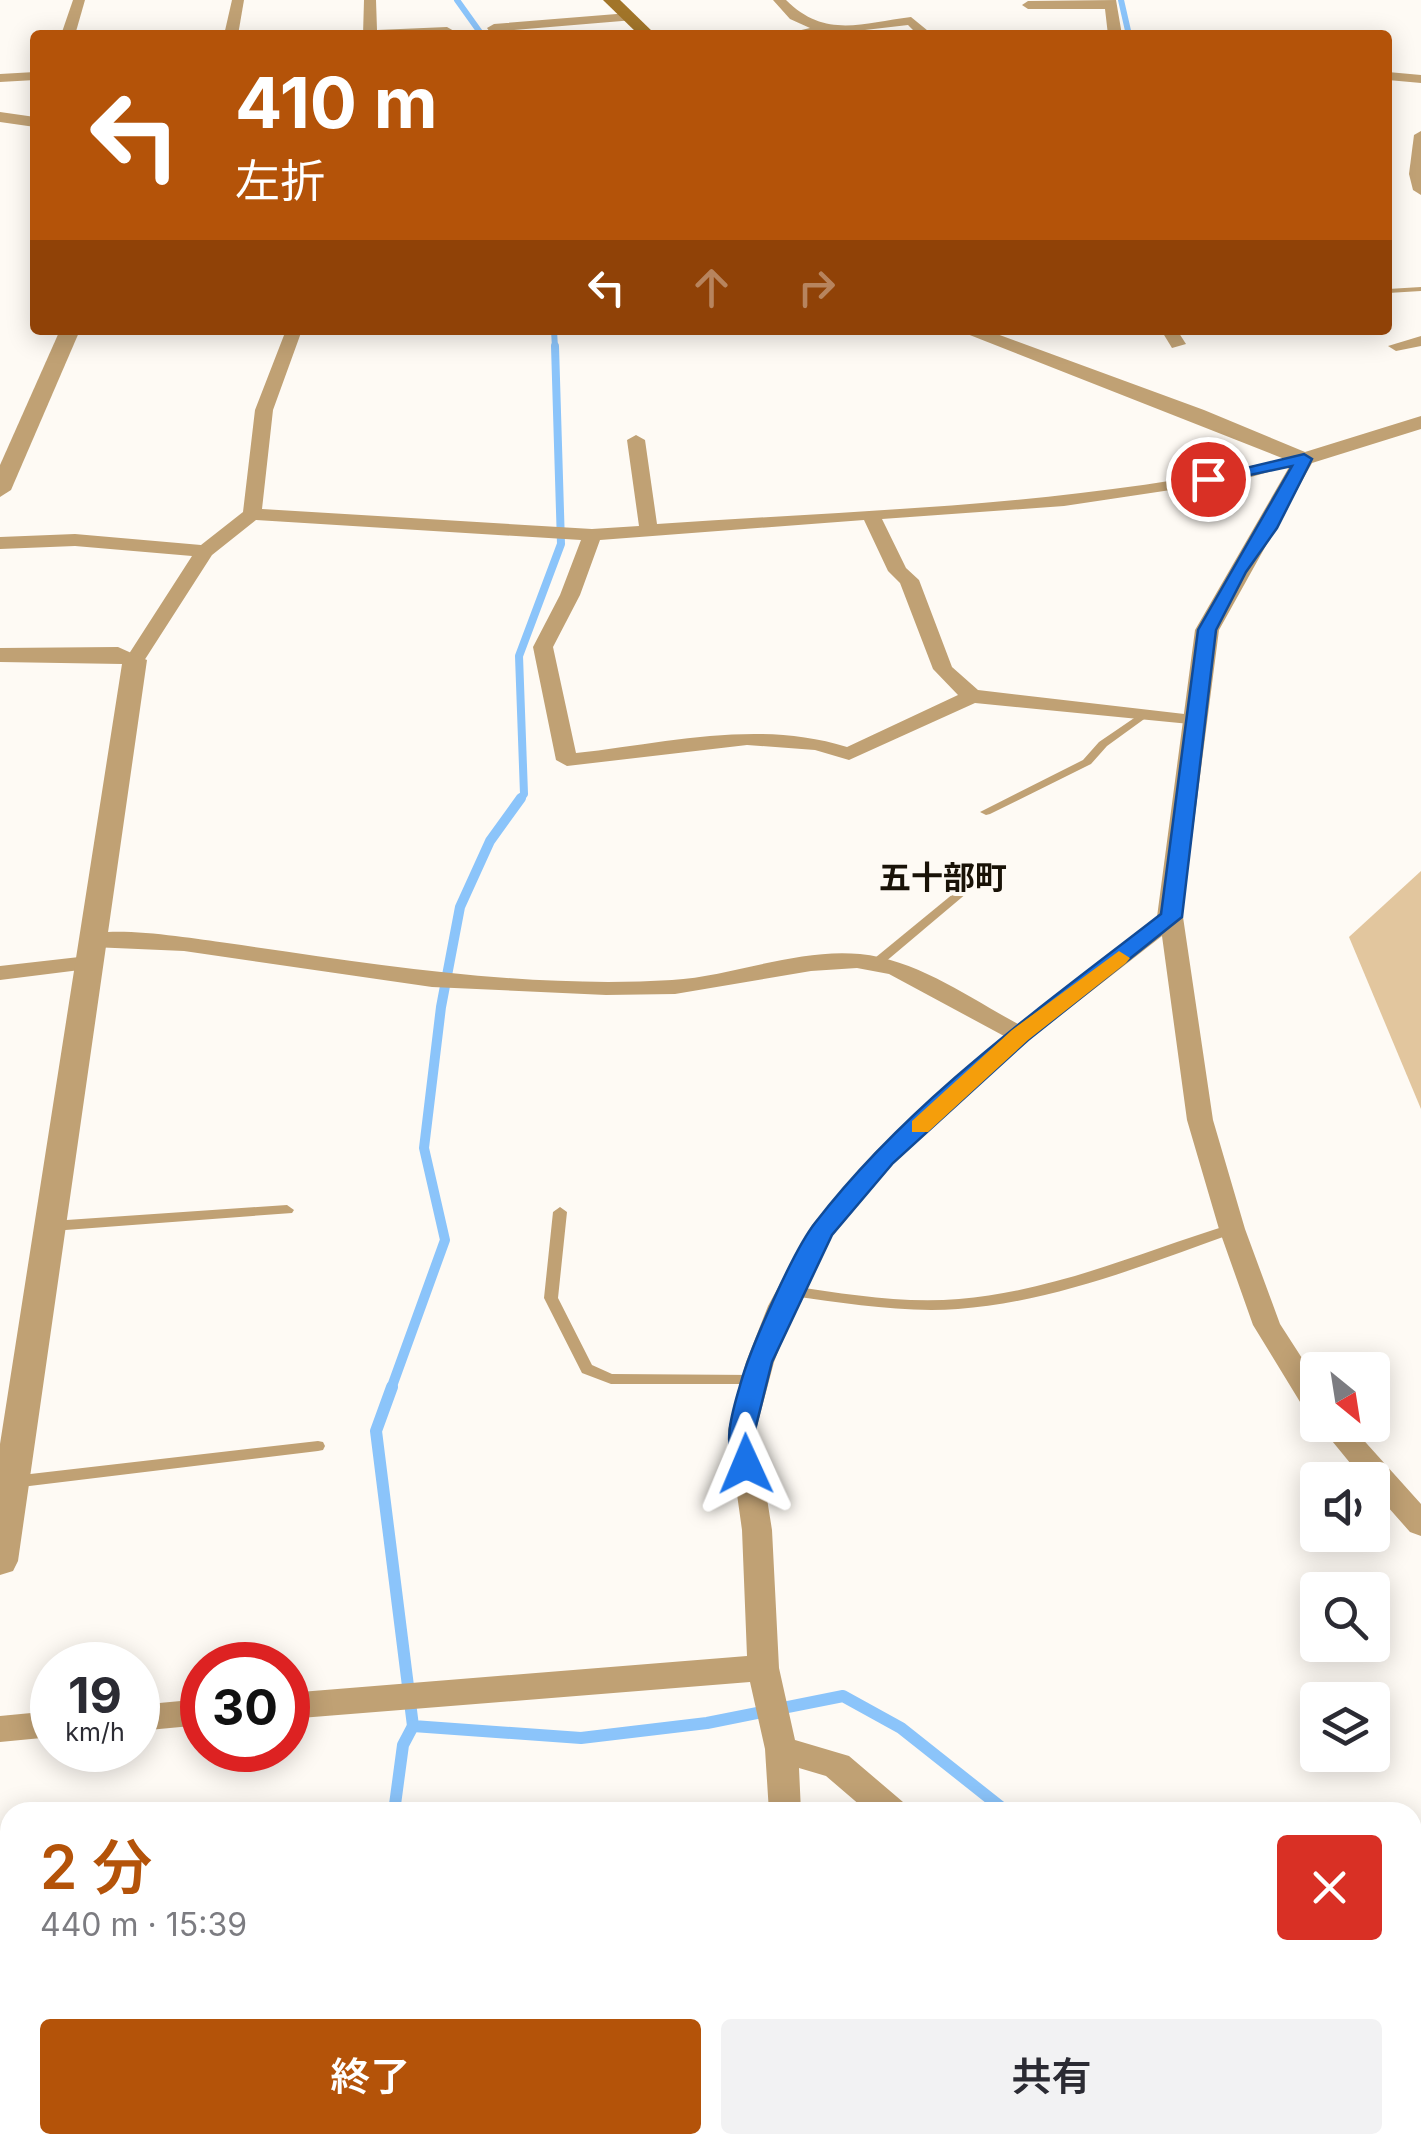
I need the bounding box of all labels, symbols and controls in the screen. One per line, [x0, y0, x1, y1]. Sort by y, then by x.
text: 410 m [235, 60, 438, 145]
icon: left [70, 70, 200, 200]
text: 左折 [235, 153, 325, 208]
icon: left [579, 260, 634, 315]
icon: ahead [684, 260, 739, 315]
icon: right [789, 260, 844, 315]
pin [1166, 437, 1251, 522]
icon: arrive [1181, 452, 1236, 507]
district label: 五十部町 [879, 858, 1007, 897]
north arrow [1300, 1352, 1390, 1442]
map controls [1300, 1352, 1390, 1772]
position arrow [694, 1412, 798, 1516]
button: sound [1300, 1462, 1390, 1552]
button: search [1300, 1572, 1390, 1662]
speed limit sign: 30 [180, 1642, 310, 1772]
text: 19 [68, 1665, 122, 1725]
button: layers [1300, 1682, 1390, 1772]
text: km/h [65, 1717, 125, 1747]
text: 2 分 [40, 1831, 153, 1903]
button: close [1277, 1835, 1382, 1940]
text: 440 m · 15:39 [40, 1905, 247, 1944]
button: 終了 [40, 2019, 701, 2134]
button: 共有 [721, 2019, 1382, 2134]

